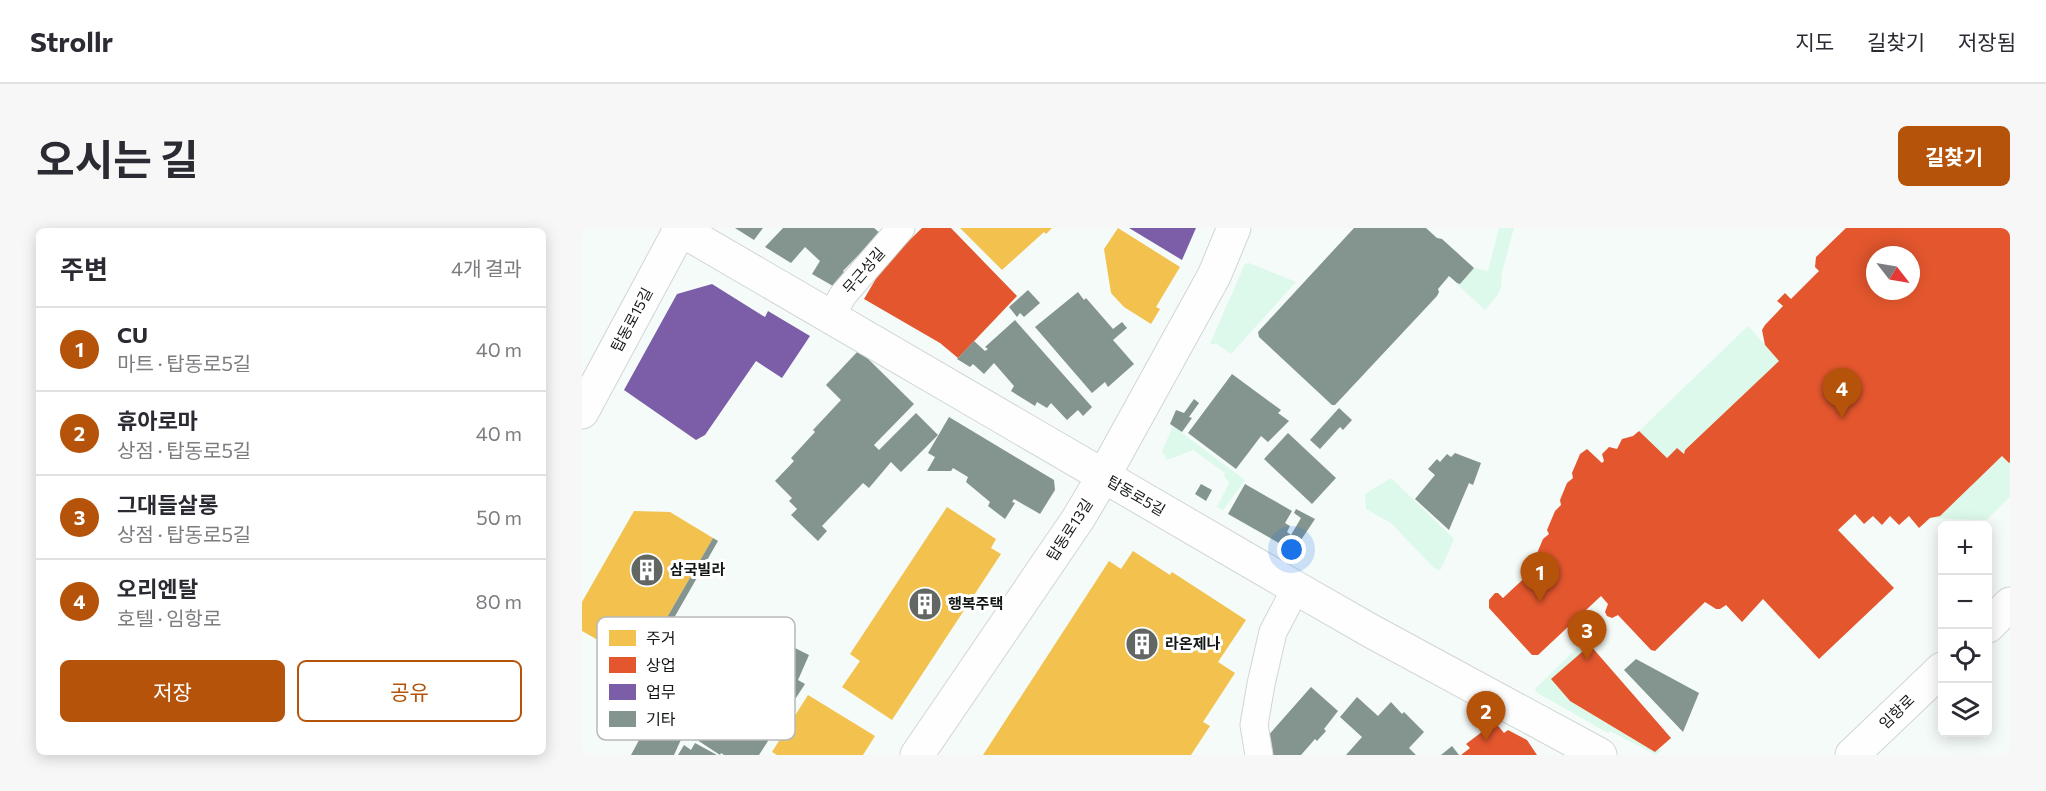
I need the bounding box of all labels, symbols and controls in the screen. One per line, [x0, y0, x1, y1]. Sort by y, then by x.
text: Strollr [30, 24, 113, 58]
text: 지도 [1795, 29, 1834, 54]
text: 길찾기 [1867, 29, 1925, 54]
text: 저장됨 [1958, 29, 2016, 54]
button: 길찾기 [1898, 126, 2010, 186]
text: 오시는 길 [36, 132, 199, 184]
street label: 무근성길 [838, 244, 888, 297]
north arrow [1866, 246, 1920, 300]
text: 주변 [60, 253, 108, 284]
text: 4개 결과 [451, 256, 522, 280]
street label: 탑동로15길 [607, 284, 656, 355]
text: CU [117, 321, 148, 348]
text: 1 [75, 337, 84, 361]
text: 40 m [476, 337, 522, 361]
text: 마트 · 탑동로5길 [117, 351, 251, 375]
pin: 4 [1822, 368, 1862, 418]
text: 휴아로마 [117, 407, 198, 434]
text: 2 [74, 421, 85, 445]
text: 40 m [476, 421, 522, 445]
text: 상점 · 탑동로5길 [117, 438, 251, 462]
street label: 탑동로5길 [1104, 471, 1169, 519]
text: 그대들살롱 [117, 491, 218, 518]
street label: 탑동로13길 [1043, 495, 1096, 564]
text: 3 [74, 505, 85, 529]
text: 50 m [476, 505, 522, 529]
map controls [1938, 521, 1992, 737]
button: + [1938, 521, 1992, 575]
text: 상점 · 탑동로5길 [117, 522, 251, 546]
your location [1277, 535, 1306, 564]
building icon: 삼국빌라 [629, 552, 665, 588]
pin: 1 [1520, 552, 1560, 602]
place label: 삼국빌라 [670, 560, 725, 578]
text: 오리엔탈 [117, 575, 198, 602]
button: − [1938, 575, 1992, 629]
building icon: 행복주택 [907, 586, 943, 622]
text: 4 [73, 589, 86, 613]
text: 80 m [476, 589, 522, 613]
place label: 행복주택 [948, 594, 1003, 612]
text: 호텔 · 임항로 [117, 606, 221, 630]
pin: 3 [1568, 610, 1606, 660]
legend [597, 617, 795, 740]
building icon: 라온제나 [1124, 626, 1160, 662]
text: 주거 [646, 628, 675, 647]
button: locate [1938, 629, 1992, 683]
place label: 라온제나 [1165, 634, 1220, 652]
text: 상업 [646, 655, 675, 674]
button: 저장 [60, 660, 285, 722]
button: 공유 [297, 660, 522, 722]
text: 업무 [646, 682, 676, 701]
button: layers [1938, 683, 1992, 737]
street label: 임항로 [1875, 690, 1917, 732]
pin: 2 [1466, 692, 1506, 741]
text: 기타 [646, 709, 676, 728]

